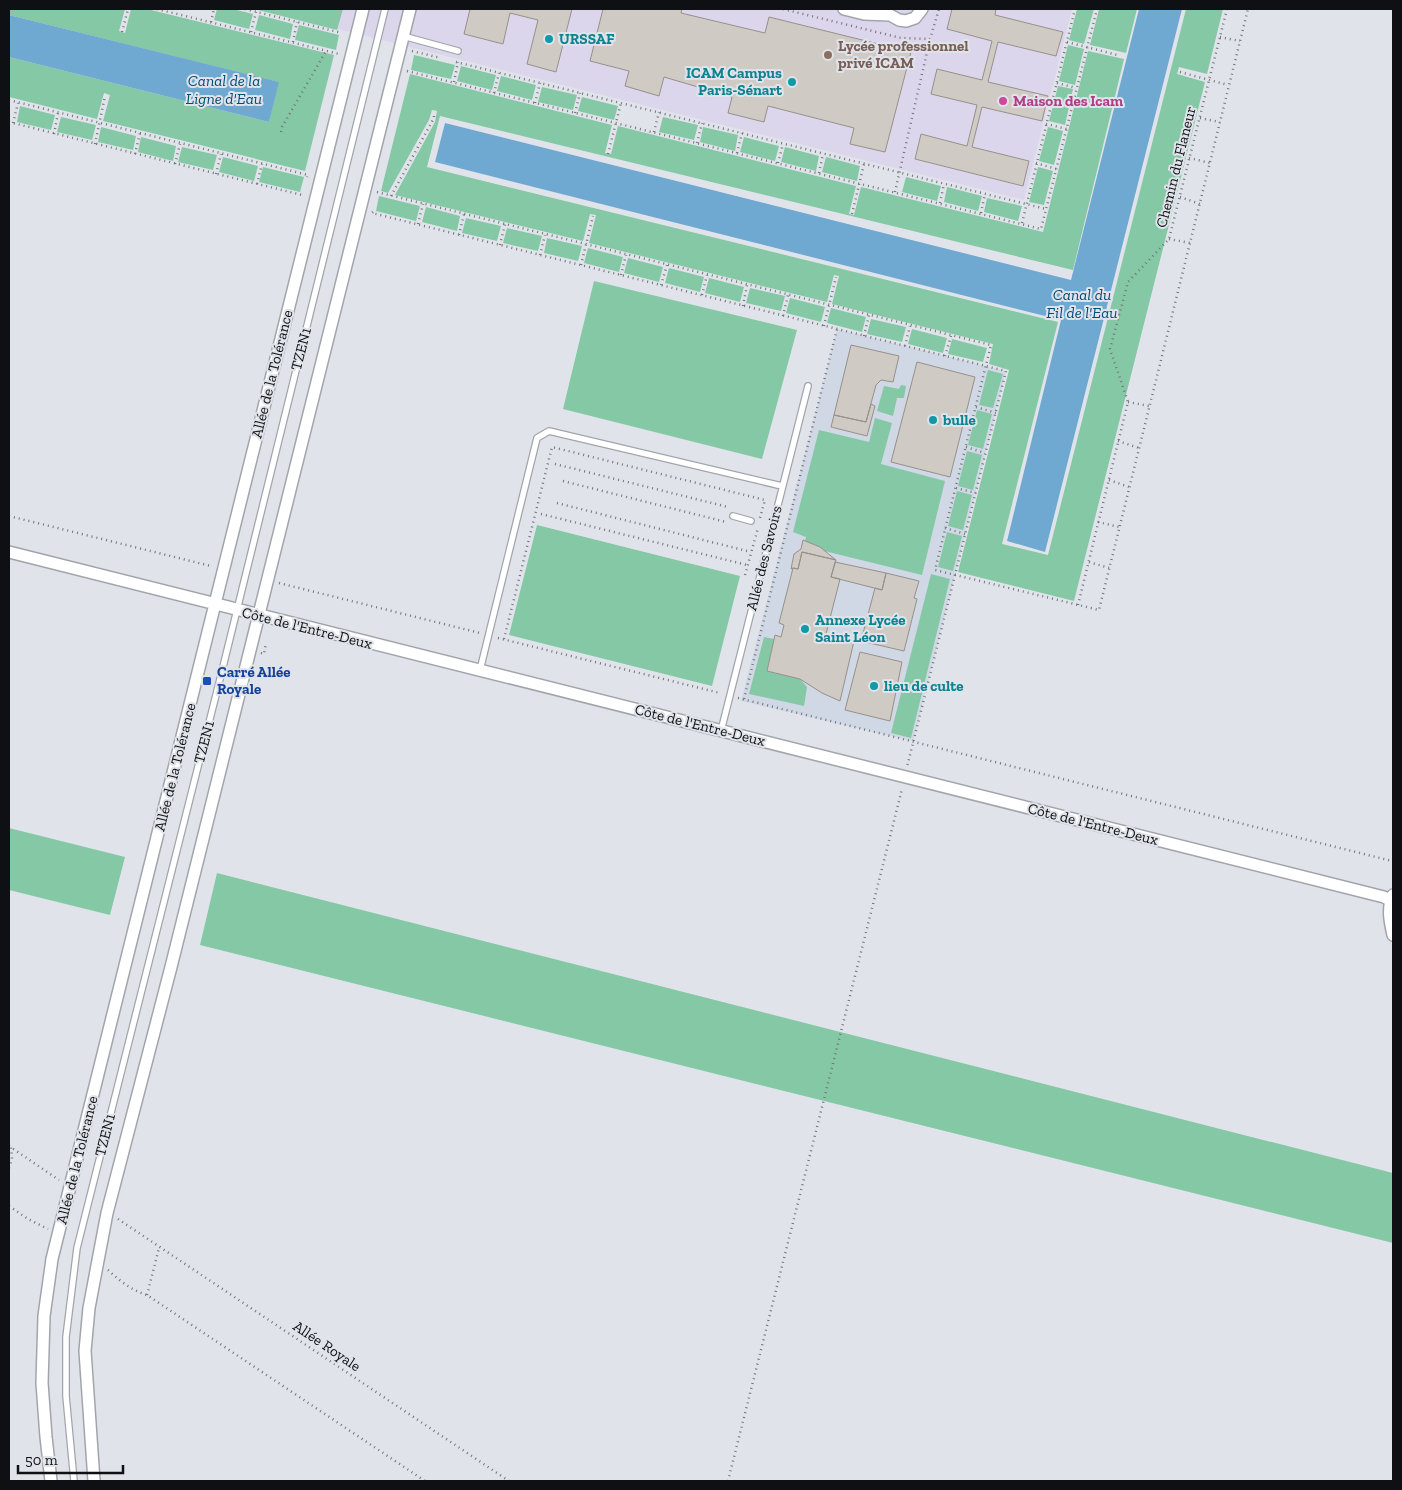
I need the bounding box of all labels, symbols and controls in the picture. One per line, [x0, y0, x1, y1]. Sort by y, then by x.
place label: URSSAF [559, 30, 615, 48]
marker: URSSAF [543, 33, 555, 45]
place label: Lycée professionnel privé ICAM [838, 37, 969, 72]
marker: Lycée professionnel privé ICAM [822, 49, 834, 61]
place label: ICAM Campus Paris-Sénart [686, 64, 783, 99]
water label: Canal de la Ligne d'Eau [186, 71, 262, 108]
marker: ICAM Campus Paris-Sénart [786, 76, 798, 88]
place label: Maison des Icam [1013, 92, 1123, 110]
marker: Maison des Icam [997, 95, 1009, 107]
street label: Chemin du Flaneur [1152, 105, 1200, 229]
water label: Canal du Fil de l'Eau [1046, 285, 1118, 322]
street label: Allée de la Tolérance [247, 308, 297, 440]
street label: TZEN1 [287, 325, 315, 372]
place label: bulle [942, 411, 976, 429]
marker: bulle [927, 414, 939, 426]
street label: Allée des Savoirs [742, 504, 786, 612]
street label: Côte de l'Entre-Deux [240, 603, 374, 653]
place label: Annexe Lycée Saint Léon [815, 611, 905, 646]
marker: Annexe Lycée Saint Léon [799, 623, 811, 635]
place label: Carré Allée Royale [217, 663, 290, 698]
marker: Carré Allée Royale [201, 675, 213, 687]
place label: lieu de culte [884, 677, 964, 695]
marker: lieu de culte [868, 680, 880, 692]
street label: Côte de l'Entre-Deux [633, 700, 767, 750]
street label: Allée de la Tolérance [150, 701, 200, 833]
street label: TZEN1 [190, 718, 218, 765]
street label: Côte de l'Entre-Deux [1026, 799, 1160, 849]
street label: Allée de la Tolérance [52, 1094, 102, 1226]
street label: TZEN1 [91, 1111, 119, 1158]
street label: Allée Royale [290, 1317, 364, 1375]
scale bar [18, 1442, 122, 1474]
text: 50 m [25, 1451, 58, 1469]

